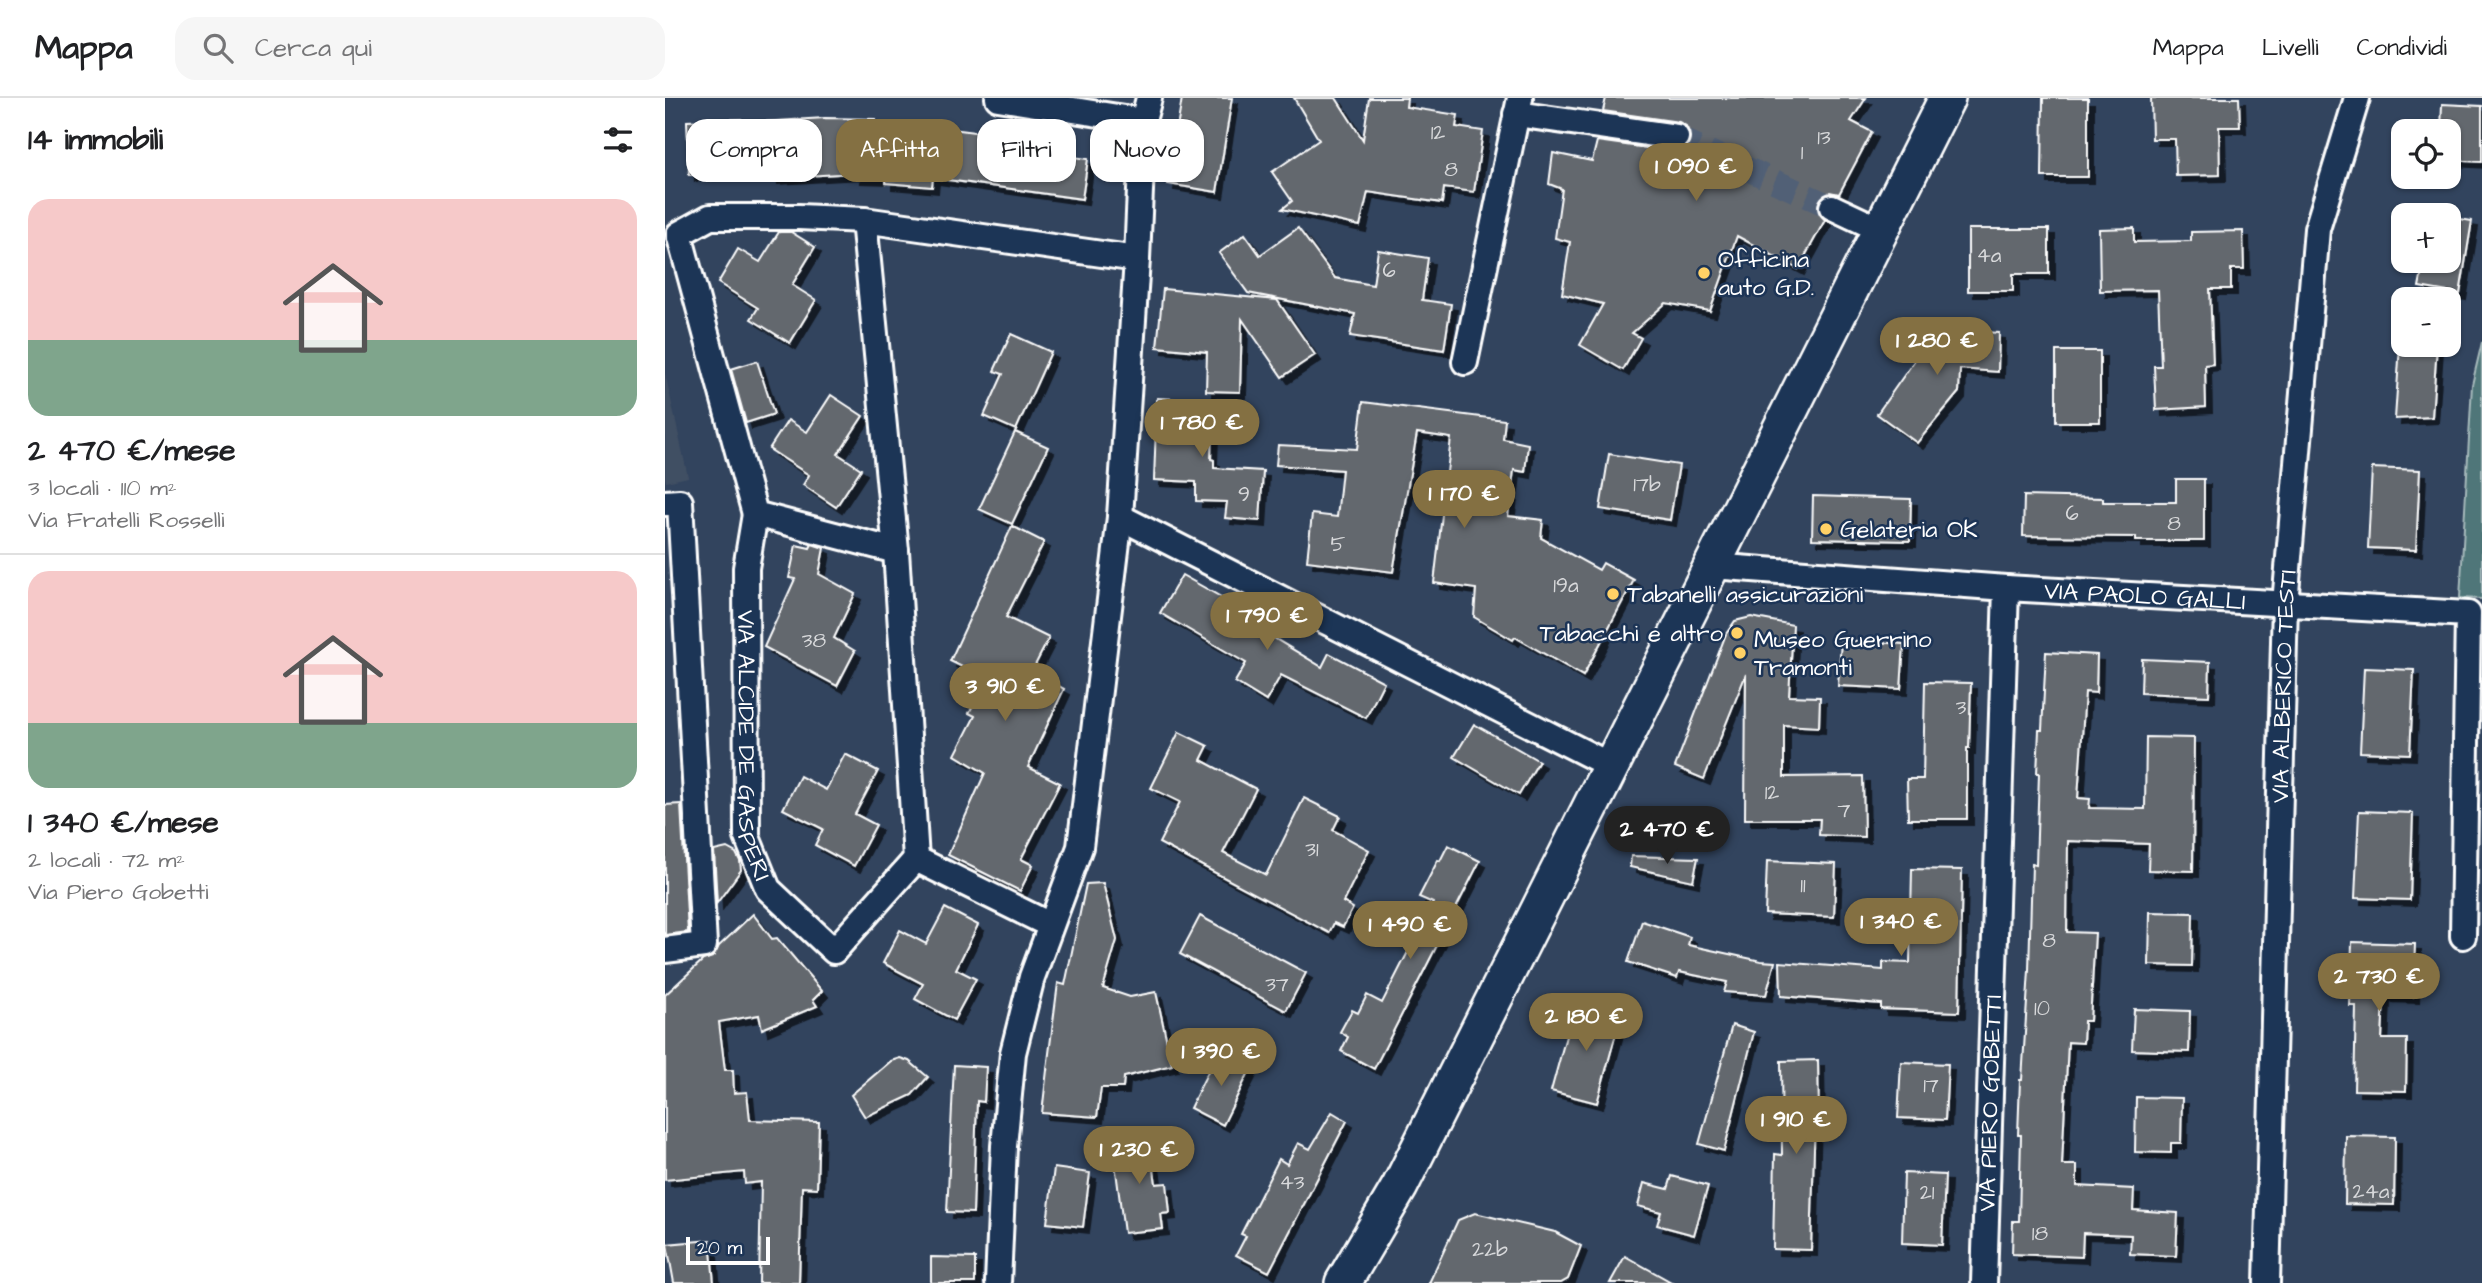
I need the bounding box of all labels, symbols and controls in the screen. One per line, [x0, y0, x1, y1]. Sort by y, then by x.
search box [175, 17, 665, 80]
text: Mappa [35, 25, 133, 71]
icon: search [199, 29, 237, 67]
text: Cerca qui [255, 30, 372, 66]
text: Mappa [2153, 31, 2224, 65]
text: Livelli [2262, 31, 2319, 65]
text: Condividi [2357, 31, 2447, 65]
house number: 12 [1431, 118, 1445, 147]
text: 14 immobili [28, 119, 163, 161]
chip: Compra [686, 119, 822, 182]
chip: Affitta [836, 119, 963, 182]
chip: Filtri [977, 119, 1076, 182]
chip: Nuovo [1090, 119, 1204, 182]
map controls [2391, 119, 2461, 357]
button: locate [2391, 119, 2461, 189]
icon: filters [599, 121, 637, 159]
house number: 13 [1817, 123, 1831, 152]
house number: 1 [1801, 138, 1804, 167]
pin: 1 090 € [1631, 144, 1761, 203]
text: 1 090 € [1655, 150, 1737, 182]
house number: 8 [1444, 155, 1458, 184]
button: + [2391, 203, 2461, 273]
house number: 4a [1977, 241, 2002, 270]
place label: Officina auto G.D. [1718, 243, 1814, 305]
icon: home [270, 245, 396, 371]
house number: 6 [1382, 256, 1396, 285]
marker: Officina auto G.D. [1696, 265, 1712, 281]
button: − [2391, 287, 2461, 357]
pin: 1 280 € [1872, 317, 2002, 377]
text: 1 280 € [1896, 324, 1978, 356]
pin: 1 780 € [1137, 400, 1267, 459]
text: 1 780 € [1160, 406, 1244, 438]
text: 2 470 €/mese [28, 430, 235, 472]
pin: 1 170 € [1399, 470, 1529, 530]
house number: 17b [1633, 470, 1661, 499]
text: 3 locali · 110 m² [28, 472, 177, 504]
text: 1 170 € [1428, 477, 1500, 509]
house number: 9 [1238, 480, 1250, 509]
house number: 6 [2065, 499, 2079, 528]
text: Via Fratelli Rosselli [28, 504, 224, 536]
house number: 8 [2167, 509, 2181, 538]
place label: Gelateria OK [1840, 513, 1978, 547]
marker: Gelateria OK [1818, 521, 1834, 537]
house number: 5 [1331, 530, 1346, 559]
street label: VIA ALBERICO TESTI [2264, 568, 2306, 803]
house number: 19a [1553, 571, 1579, 600]
street label: VIA PAOLO GALLI [2043, 574, 2247, 619]
place label: Tabanelli assicurazioni [1627, 578, 1863, 612]
marker: Tabanelli assicurazioni [1605, 586, 1621, 602]
pin: 1 790 € [1202, 592, 1332, 652]
text: 1 790 € [1226, 599, 1308, 631]
street label: VIA ALCIDE DE GASPERI [728, 610, 779, 886]
icon: home [270, 617, 396, 743]
place label: Tabacchi e altro [1540, 617, 1724, 651]
place label: Museo Guerrino Tramonti [1754, 623, 1932, 685]
marker: Tabacchi e altro [1729, 625, 1745, 641]
house number: 38 [802, 626, 827, 655]
marker: Museo Guerrino Tramonti [1732, 645, 1748, 661]
pin: 3 910 € [940, 664, 1070, 723]
text: 3 910 € [966, 670, 1044, 702]
house number: 3 [1956, 693, 1967, 722]
house number: 12 [1765, 778, 1779, 807]
house number: 7 [1838, 796, 1851, 825]
text: 1 340 €/mese [28, 802, 219, 844]
pin: 2 470 € [1602, 806, 1732, 866]
text: 2 470 € [1620, 813, 1714, 845]
house number: 31 [1305, 835, 1319, 864]
text: 2 locali · 72 m² [28, 844, 185, 876]
house number: 11 [1800, 871, 1806, 900]
text: Via Piero Gobetti [28, 876, 209, 908]
pin: 1 340 € [1836, 898, 1966, 958]
pin: 1 490 € [1345, 902, 1475, 961]
text: 1 340 € [1860, 905, 1942, 937]
text: 1 490 € [1369, 908, 1451, 940]
house number: 8 [2042, 926, 2056, 955]
pin: 2 730 € [2314, 954, 2444, 1013]
text: 2 730 € [2334, 960, 2424, 992]
house number: 37 [1265, 970, 1289, 999]
pin: 2 180 € [1521, 993, 1651, 1053]
street label: VIA PIERO GOBETTI [1970, 994, 2011, 1212]
house number: 10 [2034, 994, 2050, 1023]
text: 2 180 € [1545, 1000, 1627, 1032]
pin: 1 390 € [1156, 1028, 1286, 1088]
text: 1 390 € [1182, 1035, 1260, 1067]
house number: 17 [1923, 1071, 1939, 1100]
pin: 1 910 € [1731, 1096, 1861, 1156]
text: 1 910 € [1761, 1103, 1831, 1135]
pin: 1 230 € [1074, 1126, 1204, 1186]
text: 1 230 € [1099, 1133, 1179, 1165]
house number: 43 [1280, 1168, 1305, 1197]
house number: 24a [2353, 1177, 2390, 1206]
house number: 21 [1920, 1178, 1935, 1207]
house number: 18 [2032, 1219, 2049, 1248]
scale bar [686, 1234, 770, 1266]
text: 20 m [697, 1235, 742, 1262]
house number: 22b [1472, 1235, 1508, 1264]

